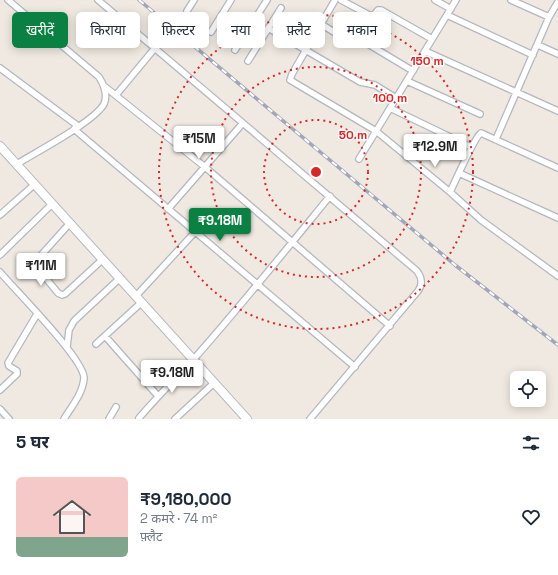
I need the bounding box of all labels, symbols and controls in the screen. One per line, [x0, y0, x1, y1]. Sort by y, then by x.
chip: खरीदें [12, 12, 68, 48]
chip: किराया [76, 12, 140, 48]
chip: फ़िल्टर [148, 12, 209, 48]
chip: नया [217, 12, 265, 48]
chip: फ़्लैट [273, 12, 325, 48]
chip: मकान [333, 12, 391, 48]
text: 150 m [410, 53, 444, 69]
text: 100 m [373, 90, 407, 106]
pin: ₹15M [175, 126, 223, 160]
text: 50 m [339, 127, 367, 143]
text: ₹15M [182, 130, 216, 147]
pin: ₹12.9M [402, 134, 468, 168]
text: ₹12.9M [412, 138, 458, 155]
centre of rings [309, 165, 323, 179]
pin: ₹9.18M [187, 208, 253, 242]
text: ₹9.18M [198, 212, 242, 229]
pin: ₹11M [17, 253, 65, 287]
text: ₹11M [25, 257, 57, 274]
pin: ₹9.18M [139, 360, 205, 394]
text: ₹9.18M [150, 364, 194, 381]
map controls [510, 371, 546, 407]
button: locate [510, 371, 546, 407]
text: 5 घर [16, 431, 49, 453]
icon: filters [520, 432, 542, 454]
text: ₹9,180,000 [140, 488, 232, 510]
icon: home [48, 493, 96, 541]
icon: heart [520, 506, 542, 528]
text: 2 कमरे · 74 m² [140, 510, 217, 527]
text: फ़्लैट [140, 528, 163, 545]

